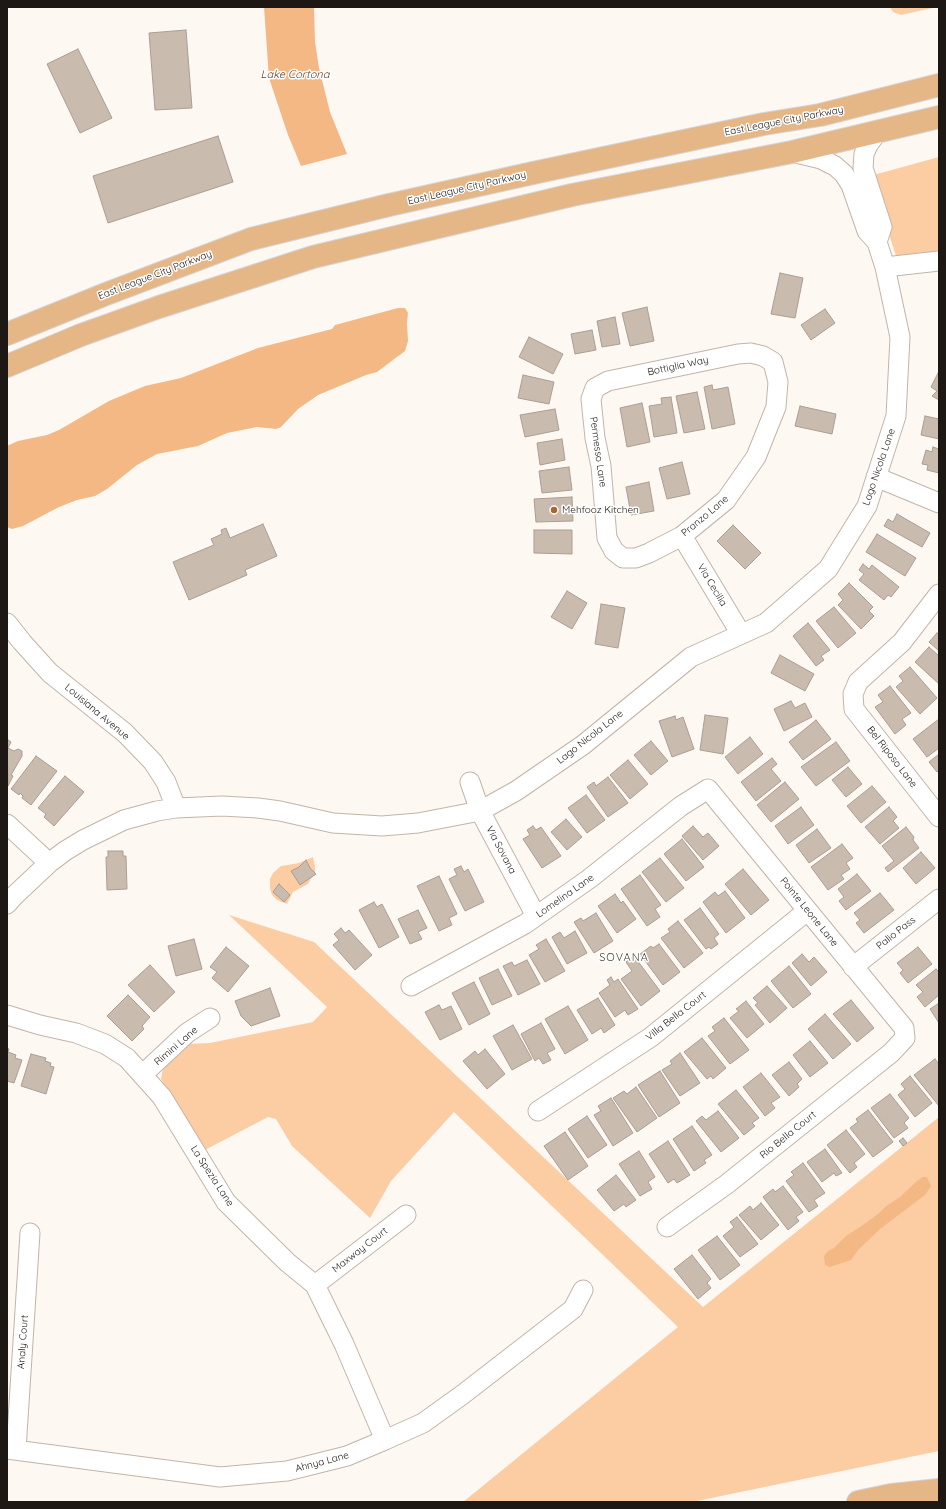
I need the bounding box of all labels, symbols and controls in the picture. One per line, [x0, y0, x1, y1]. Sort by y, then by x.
water label: Lake Cortona [261, 68, 329, 82]
street label: East League City Parkway [724, 104, 844, 138]
street label: East League City Parkway [407, 169, 527, 207]
street label: East League City Parkway [96, 248, 214, 302]
street label: Bottiglia Way [646, 354, 710, 378]
street label: Permesso Lane [587, 416, 609, 488]
street label: Lago Nicola Lane [860, 427, 898, 507]
street label: Pranzo Lane [679, 493, 731, 539]
place label: Mehfooz Kitchen [562, 504, 639, 516]
marker: Mehfooz Kitchen [549, 505, 559, 515]
street label: Via Cecilia [695, 562, 729, 608]
street label: Louisiana Avenue [62, 681, 132, 743]
street label: Lago Nicola Lane [554, 707, 626, 767]
street label: Bel Riposo Lane [864, 724, 920, 790]
street label: Via Sovana [483, 824, 519, 876]
street label: Lomelina Lane [534, 872, 596, 920]
street label: Pointe Leone Lane [777, 875, 841, 949]
street label: Palio Pass [874, 914, 918, 952]
district label: SOVANA [599, 951, 649, 965]
street label: Villa Bella Court [643, 989, 709, 1043]
street label: Rimini Lane [152, 1024, 200, 1068]
street label: Rio Bella Court [758, 1109, 818, 1161]
street label: La Spezia Lane [188, 1143, 236, 1209]
street label: Maxway Court [330, 1225, 390, 1275]
street label: Analy Court [15, 1314, 31, 1370]
street label: Ahnya Lane [294, 1449, 350, 1475]

